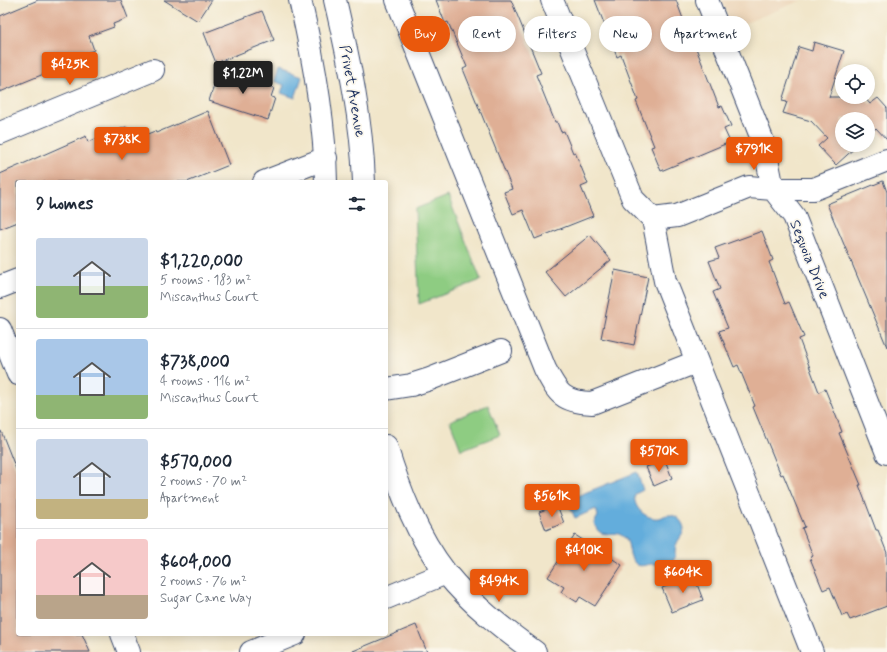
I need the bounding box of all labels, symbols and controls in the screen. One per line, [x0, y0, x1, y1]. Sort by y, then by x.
chip: Buy [400, 16, 450, 52]
chip: Rent [458, 16, 516, 52]
chip: Filters [524, 16, 591, 52]
chip: New [599, 16, 652, 52]
chip: Apartment [660, 16, 751, 52]
street label: Privet Avenue [334, 44, 370, 139]
pin: $425K [42, 52, 98, 86]
text: $425K [51, 56, 89, 73]
pin: $1.22M [210, 61, 276, 95]
map controls [835, 64, 875, 152]
button: locate [835, 64, 875, 104]
text: $1.22M [223, 65, 263, 82]
button: layers [835, 112, 875, 152]
pin: $738K [94, 127, 150, 161]
text: $738K [103, 131, 141, 148]
pin: $791K [726, 137, 782, 171]
text: $791K [735, 141, 773, 158]
text: 9 homes [36, 193, 93, 215]
icon: filters [346, 193, 368, 215]
street label: Sequoia Drive [784, 217, 834, 302]
text: $1,220,000 [160, 250, 243, 272]
icon: home [68, 254, 116, 302]
text: 5 rooms · 183 m² [160, 272, 251, 289]
text: Miscanthus Court [160, 289, 259, 306]
text: $738,000 [160, 351, 230, 373]
icon: home [68, 355, 116, 403]
text: 4 rooms · 116 m² [160, 373, 250, 390]
text: Miscanthus Court [160, 390, 259, 407]
pin: $570K [631, 439, 687, 473]
text: $570K [640, 443, 678, 460]
text: $570,000 [160, 451, 232, 473]
icon: home [68, 455, 116, 503]
text: 2 rooms · 70 m² [160, 473, 247, 490]
pin: $561K [524, 484, 580, 518]
text: $561K [534, 488, 570, 505]
text: Apartment [160, 490, 219, 507]
pin: $410K [556, 538, 612, 572]
text: $410K [565, 542, 603, 559]
text: $604,000 [160, 551, 232, 573]
icon: home [68, 555, 116, 603]
pin: $604K [655, 560, 711, 594]
text: $604K [664, 564, 702, 581]
pin: $494K [471, 569, 527, 603]
text: 2 rooms · 76 m² [160, 573, 247, 590]
text: $494K [479, 573, 519, 590]
text: Sugar Cane Way [160, 590, 252, 607]

